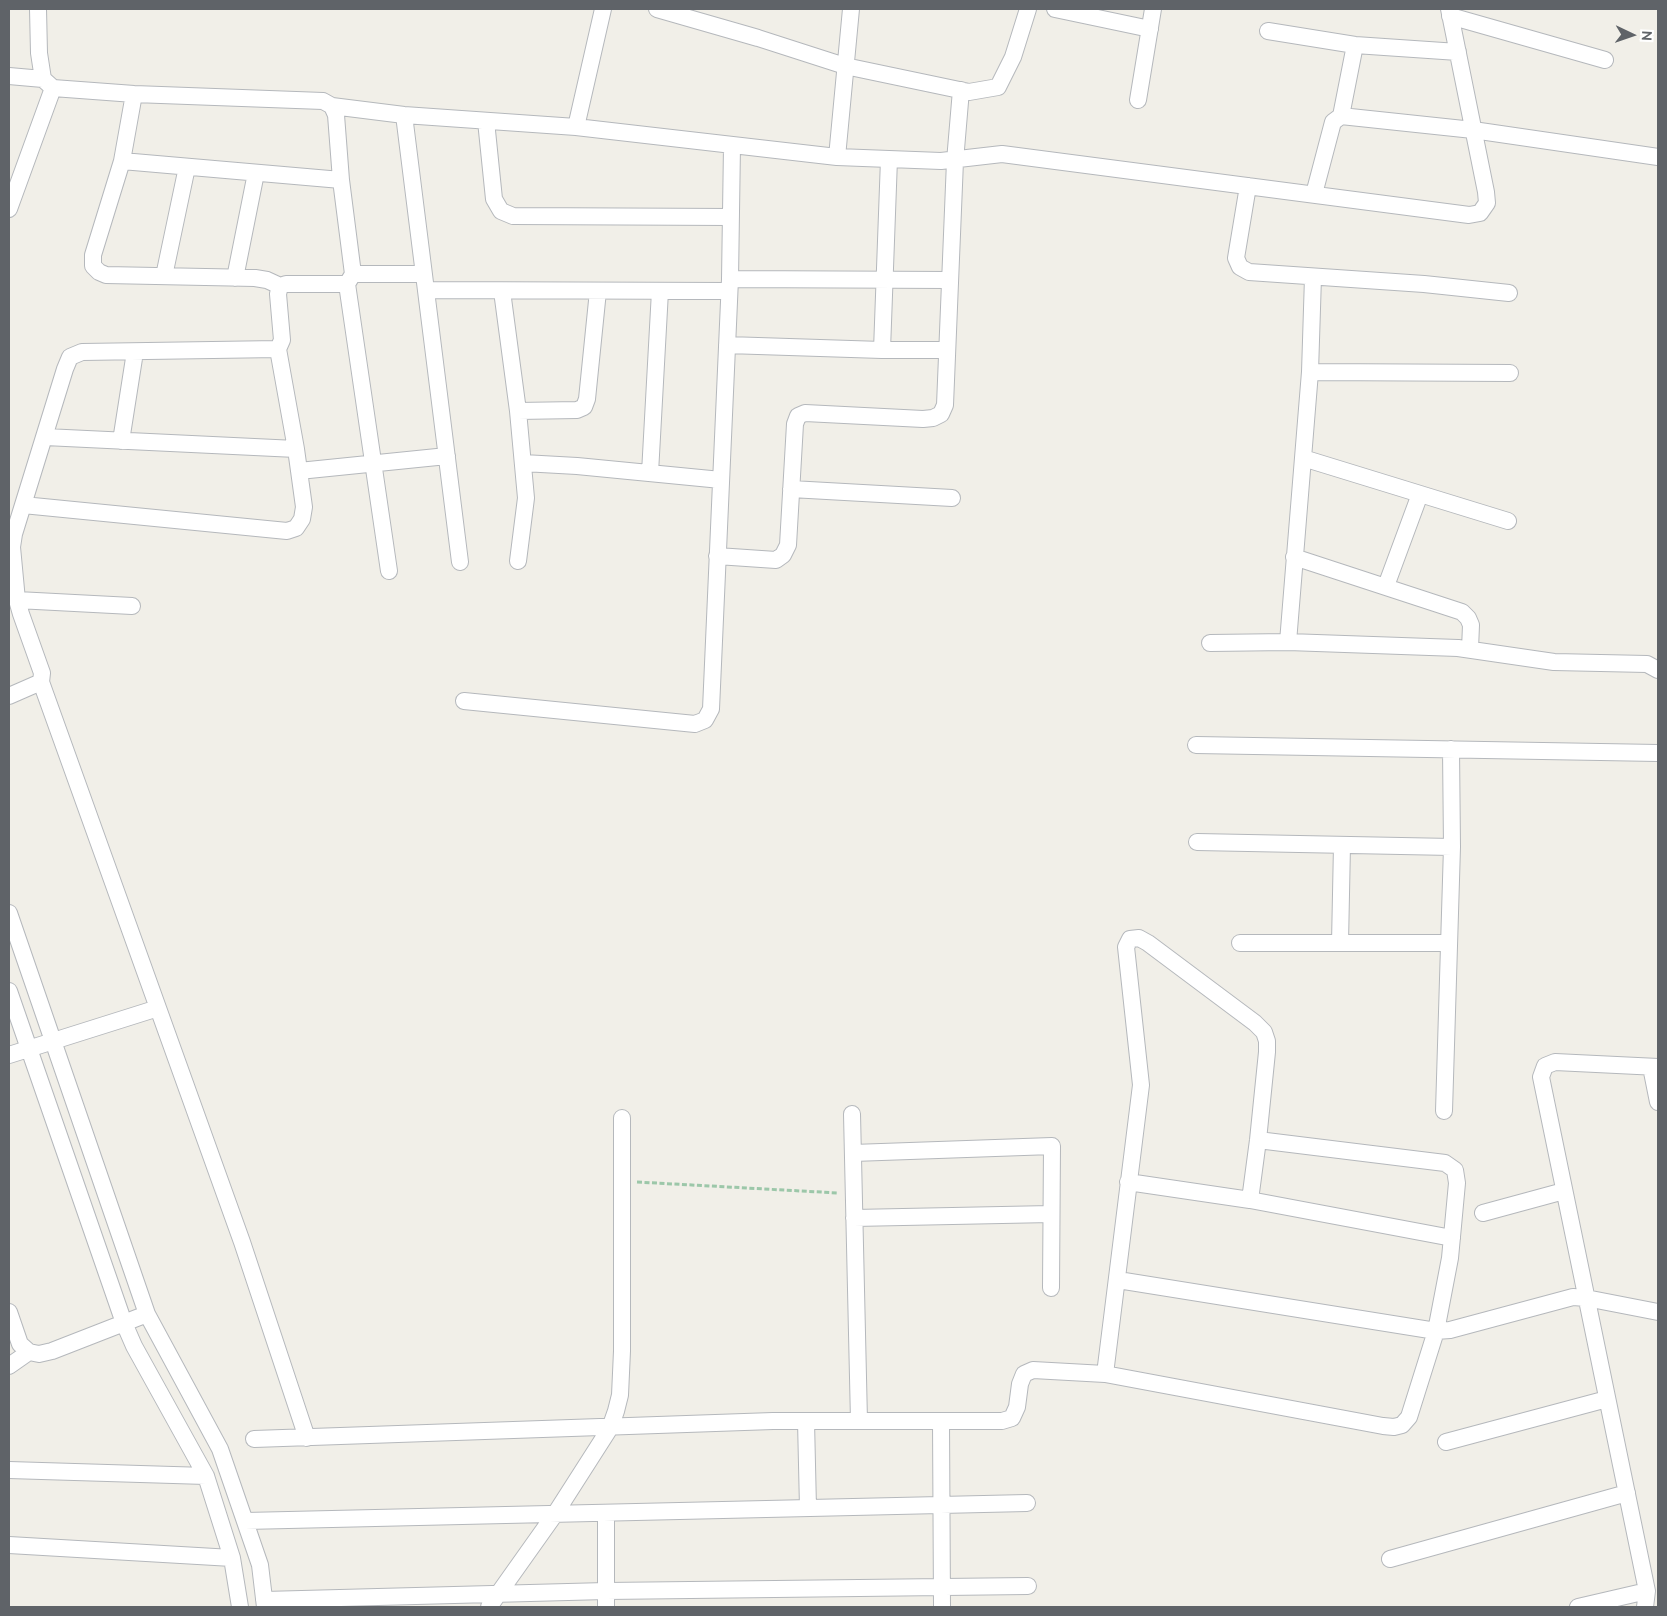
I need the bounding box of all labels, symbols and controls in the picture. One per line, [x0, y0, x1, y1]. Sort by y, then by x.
north arrow [1607, 10, 1657, 60]
text: N [1639, 30, 1655, 41]

